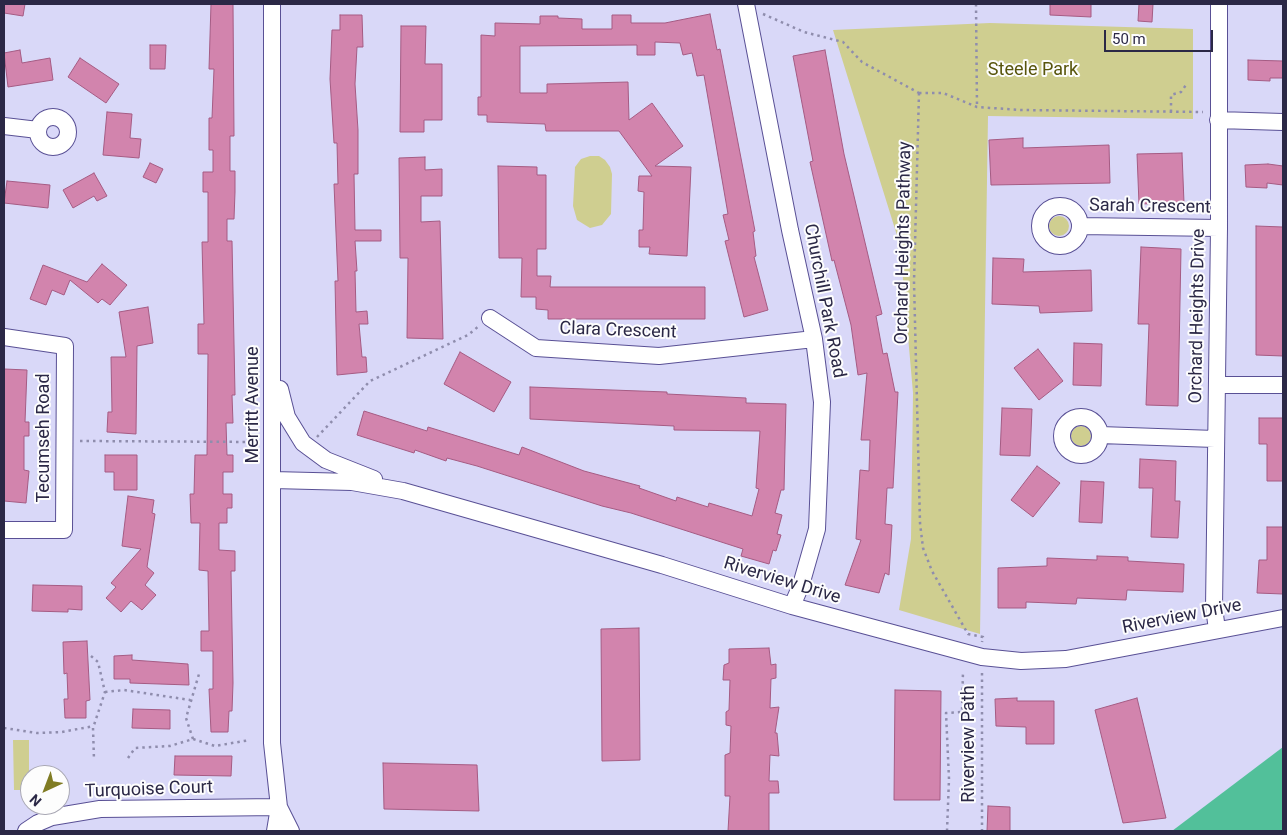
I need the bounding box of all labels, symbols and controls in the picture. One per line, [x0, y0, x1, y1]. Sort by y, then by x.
scale bar [1107, 20, 1216, 52]
text: 50 m [1112, 30, 1146, 48]
park label: Steele Park [988, 59, 1078, 81]
street label: Orchard Heights Pathway [891, 141, 917, 345]
street label: Sarah Crescent [1089, 195, 1211, 219]
street label: Churchill Park Road [798, 222, 850, 380]
street label: Orchard Heights Drive [1186, 228, 1210, 404]
street label: Clara Crescent [559, 318, 677, 344]
street label: Merritt Avenue [242, 347, 264, 463]
street label: Tecumseh Road [33, 373, 55, 503]
street label: Riverview Drive [721, 553, 843, 609]
street label: Riverview Drive [1121, 595, 1243, 639]
street label: Riverview Path [958, 685, 980, 803]
north arrow [20, 765, 70, 815]
street label: Turquoise Court [85, 777, 213, 803]
text: N [26, 791, 45, 809]

